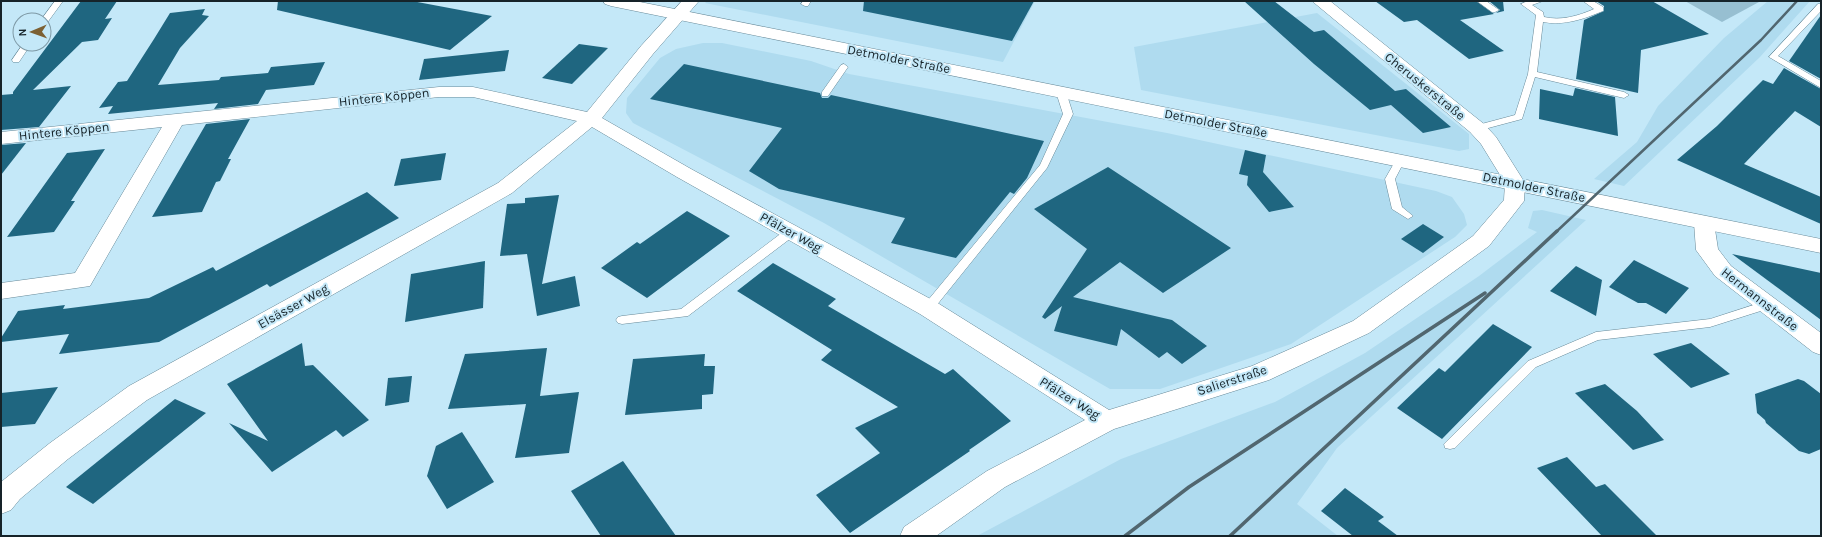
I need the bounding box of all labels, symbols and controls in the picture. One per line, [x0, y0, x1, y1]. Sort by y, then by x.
north arrow [12, 12, 52, 52]
text: N [16, 28, 29, 37]
street label: Detmolder Straße [846, 42, 952, 76]
street label: Cheruskerstraße [1382, 49, 1468, 123]
street label: Hintere Köppen [338, 85, 430, 109]
street label: Detmolder Straße [1163, 106, 1269, 140]
street label: Hintere Köppen [18, 119, 110, 143]
street label: Detmolder Straße [1481, 169, 1587, 205]
street label: Pfälzer Weg [757, 209, 825, 255]
street label: Hermannstraße [1719, 264, 1802, 334]
street label: Elsässer Weg [255, 280, 331, 332]
street label: Salierstraße [1195, 362, 1269, 398]
street label: Pfälzer Weg [1037, 374, 1103, 423]

